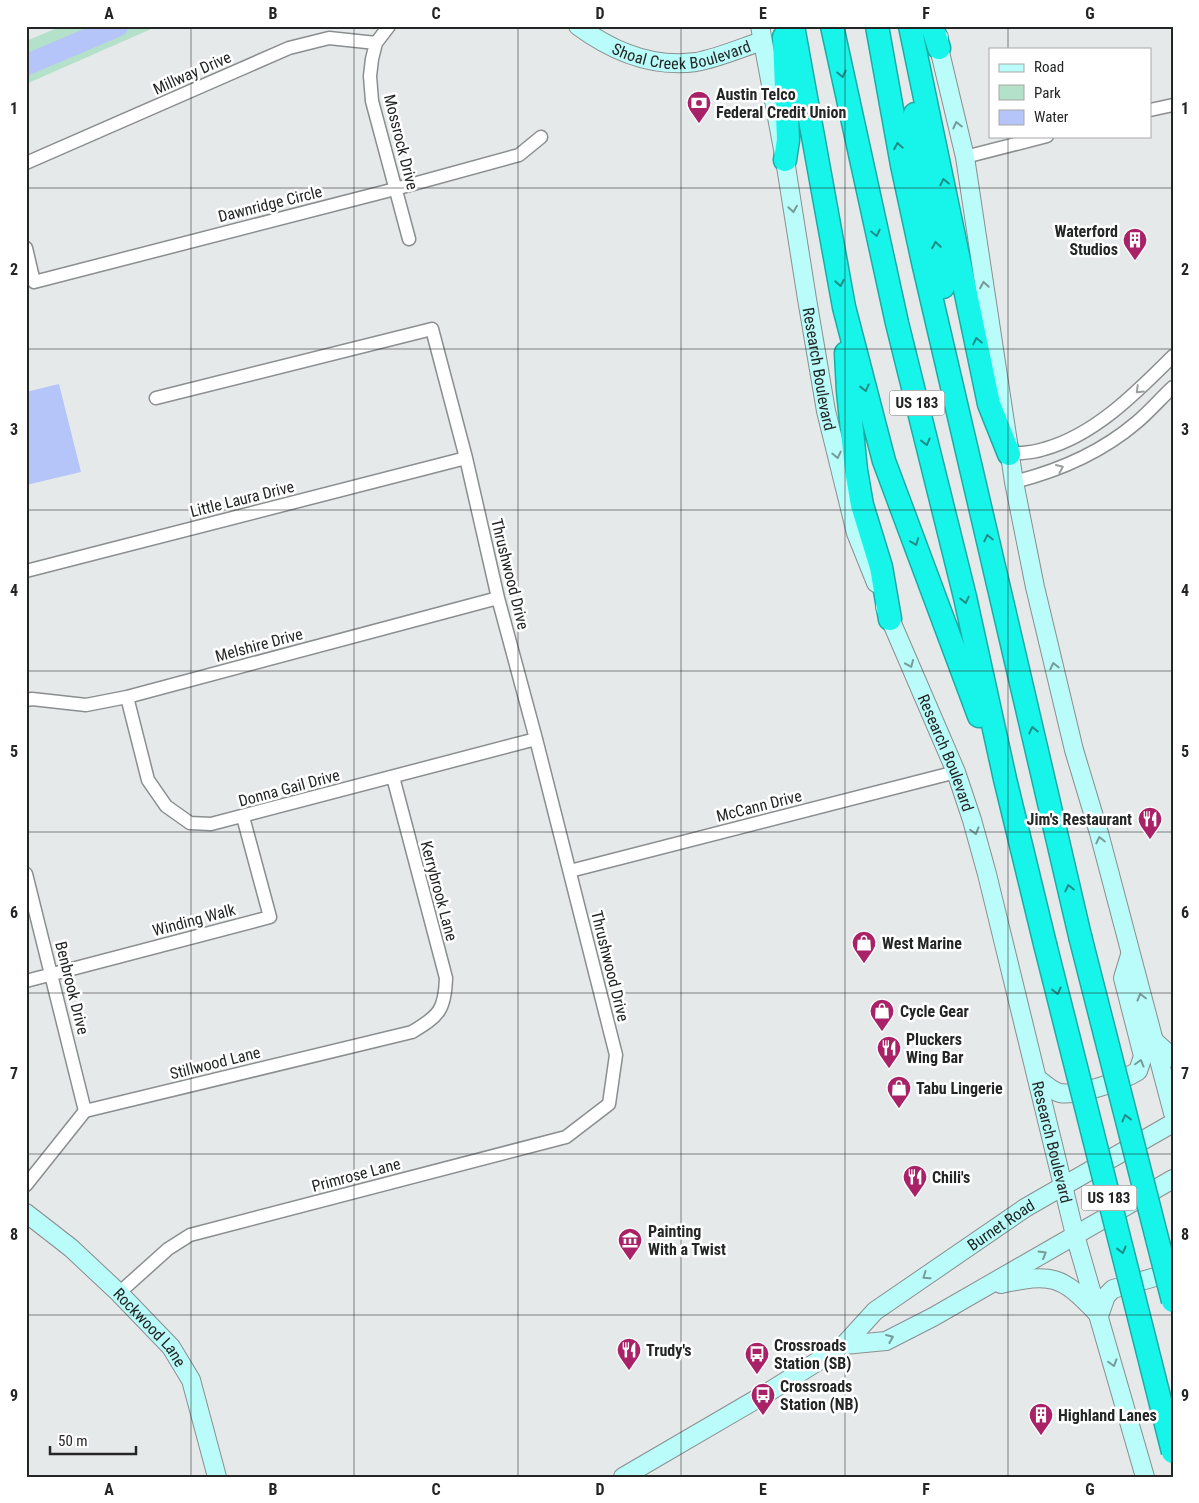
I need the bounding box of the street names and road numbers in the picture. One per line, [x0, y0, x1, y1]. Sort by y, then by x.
street label: Shoal Creek Boulevard [609, 36, 753, 73]
street label: Millway Drive [150, 47, 234, 99]
street label: Mossrock Drive [380, 92, 422, 192]
street label: Dawnridge Circle [216, 182, 324, 226]
street label: Research Boulevard [799, 306, 840, 432]
road number: US 183 [890, 390, 944, 416]
street label: Little Laura Drive [188, 477, 296, 521]
street label: Thrushwood Drive [487, 517, 533, 631]
street label: Melshire Drive [213, 624, 305, 666]
street label: Research Boulevard [914, 691, 978, 814]
street label: Donna Gail Drive [236, 765, 342, 811]
street label: McCann Drive [714, 786, 804, 826]
street label: Kerrybrook Lane [417, 839, 461, 943]
street label: Winding Walk [150, 900, 238, 940]
street label: Thrushwood Drive [587, 909, 633, 1023]
street label: Benbrook Drive [51, 939, 93, 1037]
street label: Stillwood Lane [168, 1043, 262, 1083]
street label: Research Boulevard [1028, 1079, 1076, 1205]
street label: Primrose Lane [309, 1154, 403, 1196]
road number: US 183 [1082, 1186, 1136, 1210]
street label: Burnet Road [964, 1195, 1038, 1254]
street label: Rockwood Lane [110, 1284, 190, 1370]

